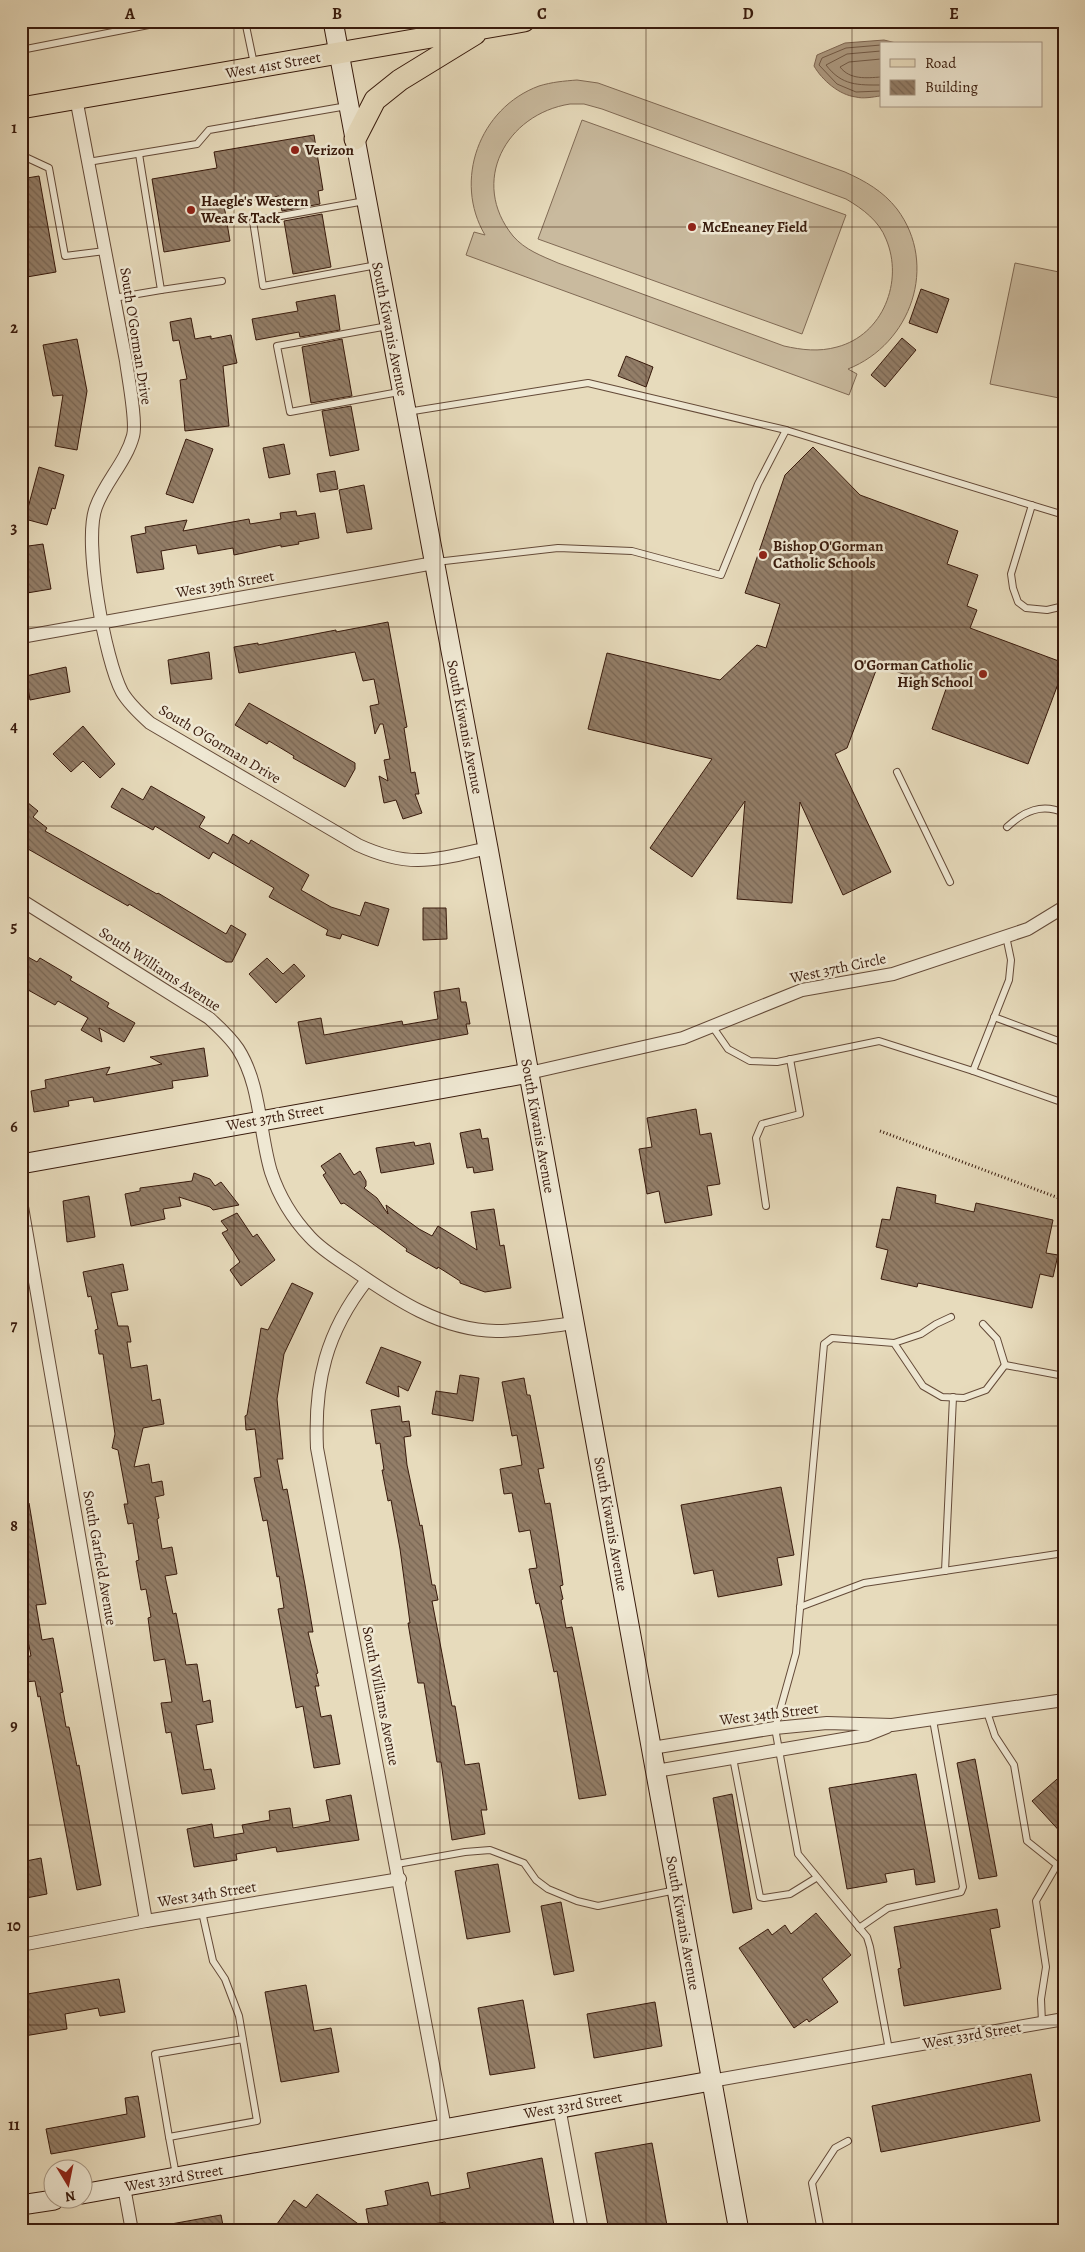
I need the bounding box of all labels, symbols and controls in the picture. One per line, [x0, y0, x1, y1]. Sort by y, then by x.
text: A [124, 3, 136, 25]
text: B [332, 3, 342, 25]
text: C [537, 3, 547, 25]
text: D [742, 3, 754, 25]
text: E [949, 3, 959, 25]
legend [880, 42, 1042, 108]
street label: West 41st Street [223, 47, 322, 83]
text: Road [925, 53, 957, 73]
text: Building [925, 77, 978, 97]
text: 1 [11, 117, 17, 139]
place label: Verizon [304, 140, 354, 160]
marker: Verizon [289, 144, 301, 156]
place label: Haegle's Western Wear & Tack [200, 191, 309, 228]
marker: Haegle's Western Wear & Tack [185, 204, 197, 216]
place label: McEneaney Field [702, 217, 808, 237]
marker: McEneaney Field [686, 221, 698, 233]
street label: South Kiwanis Avenue [367, 260, 413, 398]
street label: South O'Gorman Drive [115, 266, 157, 406]
text: 2 [10, 317, 18, 339]
text: 3 [11, 517, 18, 539]
place label: Bishop O'Gorman Catholic Schools [773, 536, 884, 573]
marker: Bishop O'Gorman Catholic Schools [757, 549, 769, 561]
street label: West 39th Street [173, 566, 276, 603]
place label: O'Gorman Catholic High School [854, 655, 973, 692]
street label: South Kiwanis Avenue [442, 658, 488, 796]
marker: O'Gorman Catholic High School [977, 668, 989, 680]
street label: South O'Gorman Drive [155, 700, 285, 789]
text: 4 [10, 716, 18, 738]
text: 5 [11, 916, 18, 938]
street label: South Williams Avenue [95, 922, 225, 1016]
street label: West 37th Circle [787, 948, 888, 988]
street label: South Kiwanis Avenue [516, 1057, 560, 1195]
street label: West 37th Street [224, 1099, 325, 1136]
text: 6 [10, 1116, 18, 1138]
text: 7 [11, 1315, 18, 1337]
street label: South Kiwanis Avenue [589, 1455, 633, 1593]
street label: South Garfield Avenue [78, 1489, 122, 1627]
text: 8 [10, 1515, 18, 1537]
street label: South Williams Avenue [358, 1625, 404, 1768]
street label: West 34th Street [717, 1698, 820, 1730]
text: 9 [10, 1715, 18, 1737]
street label: South Kiwanis Avenue [661, 1854, 705, 1992]
street label: West 34th Street [155, 1876, 258, 1912]
text: 10 [7, 1915, 21, 1937]
street label: West 33rd Street [920, 2017, 1023, 2054]
street label: West 33rd Street [521, 2087, 624, 2124]
text: 11 [8, 2114, 20, 2136]
north arrow [42, 2160, 92, 2210]
street label: West 33rd Street [122, 2160, 225, 2197]
text: N [63, 2186, 77, 2207]

